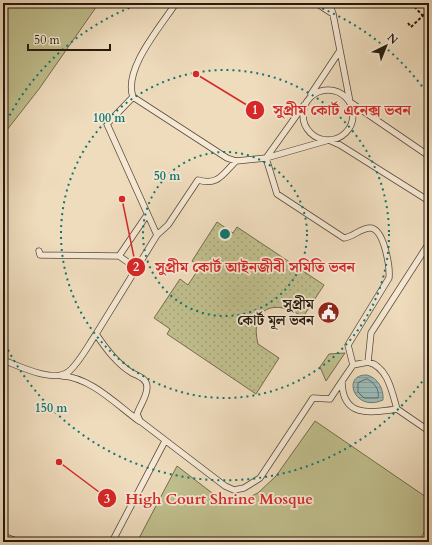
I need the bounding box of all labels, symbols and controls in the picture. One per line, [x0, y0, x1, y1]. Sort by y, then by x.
scale bar [28, 26, 110, 52]
north arrow [366, 26, 406, 66]
text: N [384, 30, 401, 48]
text: 50 m [34, 32, 61, 48]
callout: সুপ্রীম কোর্ট এনেক্স ভবন [245, 96, 419, 123]
text: সুপ্রীম কোর্ট এনেক্স ভবন [272, 100, 412, 120]
text: 1 [252, 102, 258, 118]
text: 100 m [93, 110, 126, 126]
text: 50 m [154, 168, 181, 184]
centre of rings [218, 227, 232, 241]
callout: সুপ্রীম কোর্ট আইনজীবী সমিতি ভবন [126, 254, 363, 281]
text: সুপ্রীম কোর্ট আইনজীবী সমিতি ভবন [154, 257, 357, 277]
text: 2 [133, 259, 139, 275]
place label: সুপ্রীম কোর্ট মূল ভবন [237, 295, 315, 330]
public building icon: সুপ্রীম কোর্ট মূল ভবন [316, 299, 342, 325]
text: 150 m [35, 400, 68, 416]
callout: High Court Shrine Mosque [97, 485, 321, 512]
text: High Court Shrine Mosque [125, 489, 313, 509]
text: 3 [104, 491, 110, 507]

